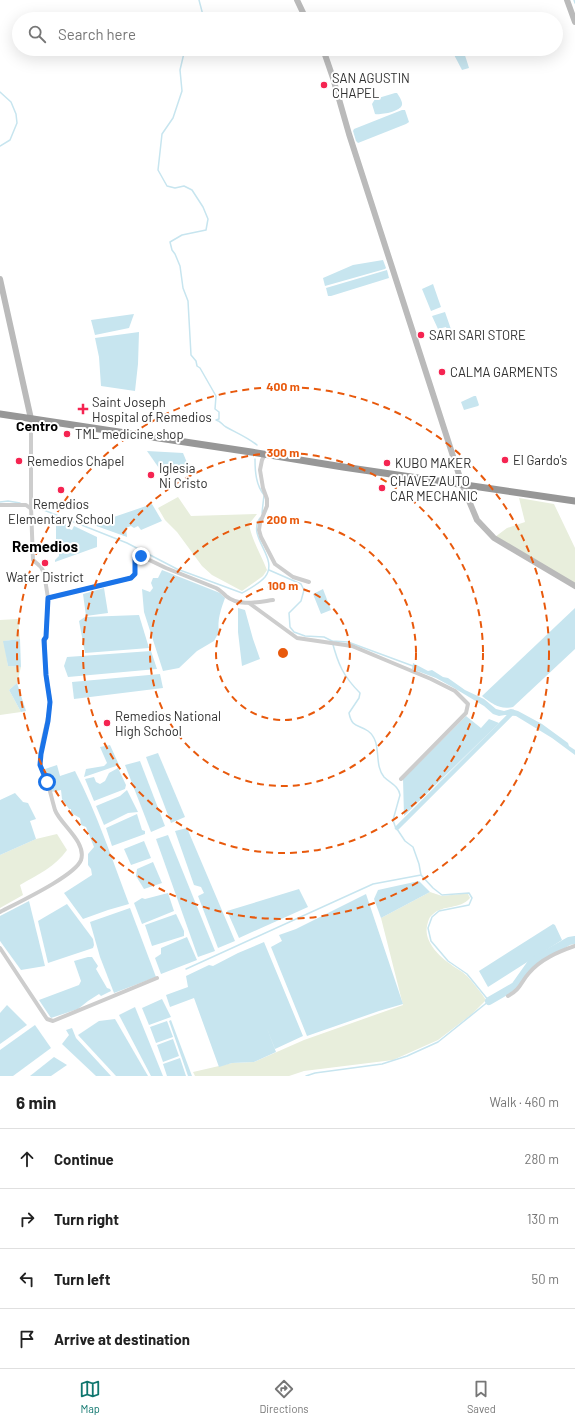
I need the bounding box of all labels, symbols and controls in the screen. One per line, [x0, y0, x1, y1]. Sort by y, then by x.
search box [12, 12, 563, 56]
icon: search [26, 23, 48, 45]
text: Search here [58, 25, 136, 43]
place label: SAN AGUSTIN CHAPEL [332, 70, 410, 101]
marker: SAN AGUSTIN CHAPEL [319, 80, 329, 90]
place label: SARI SARI STORE [429, 327, 526, 343]
marker: SARI SARI STORE [416, 330, 426, 340]
place label: CALMA GARMENTS [450, 364, 558, 380]
marker: CALMA GARMENTS [437, 367, 447, 377]
text: 400 m [266, 379, 300, 393]
place label: Saint Joseph Hospital of Remedios [92, 394, 212, 425]
marker: Saint Joseph Hospital of Remedios [77, 403, 89, 415]
district label: Centro [16, 417, 58, 434]
place label: TML medicine shop [75, 426, 184, 442]
marker: TML medicine shop [62, 429, 72, 439]
text: 300 m [267, 445, 299, 459]
place label: El Gardo's [513, 452, 567, 468]
place label: Remedios Chapel [27, 453, 124, 469]
place label: KUBO MAKER [395, 455, 471, 471]
marker: El Gardo's [500, 455, 510, 465]
marker: Remedios Chapel [14, 456, 24, 466]
marker: KUBO MAKER [382, 458, 392, 468]
place label: Iglesia Ni Cristo [159, 460, 208, 491]
marker: Iglesia Ni Cristo [146, 470, 156, 480]
place label: CHAVEZ AUTO CAR MECHANIC [390, 473, 478, 504]
marker: CHAVEZ AUTO CAR MECHANIC [377, 483, 387, 493]
marker: Remedios Elementary School [56, 485, 66, 495]
place label: Remedios Elementary School [8, 496, 114, 527]
text: 200 m [267, 512, 299, 526]
district label: Remedios [12, 537, 79, 555]
route end [132, 547, 150, 565]
marker: Water District [40, 558, 50, 568]
place label: Water District [6, 569, 84, 585]
text: 100 m [268, 578, 298, 592]
centre of rings [276, 646, 290, 660]
place label: Remedios National High School [115, 708, 221, 739]
marker: Remedios National High School [102, 718, 112, 728]
route start [38, 773, 56, 791]
text: 6 min [16, 1092, 56, 1112]
text: Walk · 460 m [490, 1094, 559, 1110]
icon: ahead [16, 1148, 38, 1170]
text: Continue [54, 1150, 114, 1168]
text: 280 m [525, 1151, 559, 1167]
icon: right [16, 1208, 38, 1230]
text: Turn right [54, 1210, 119, 1228]
text: 130 m [527, 1211, 559, 1227]
icon: left [16, 1268, 38, 1290]
text: Turn left [54, 1270, 110, 1288]
text: 50 m [532, 1271, 559, 1287]
icon: arrive [16, 1328, 38, 1350]
text: Arrive at destination [54, 1330, 190, 1348]
tab: Map [79, 1378, 101, 1415]
tab: Directions [259, 1378, 309, 1415]
tab: Saved [467, 1378, 496, 1415]

